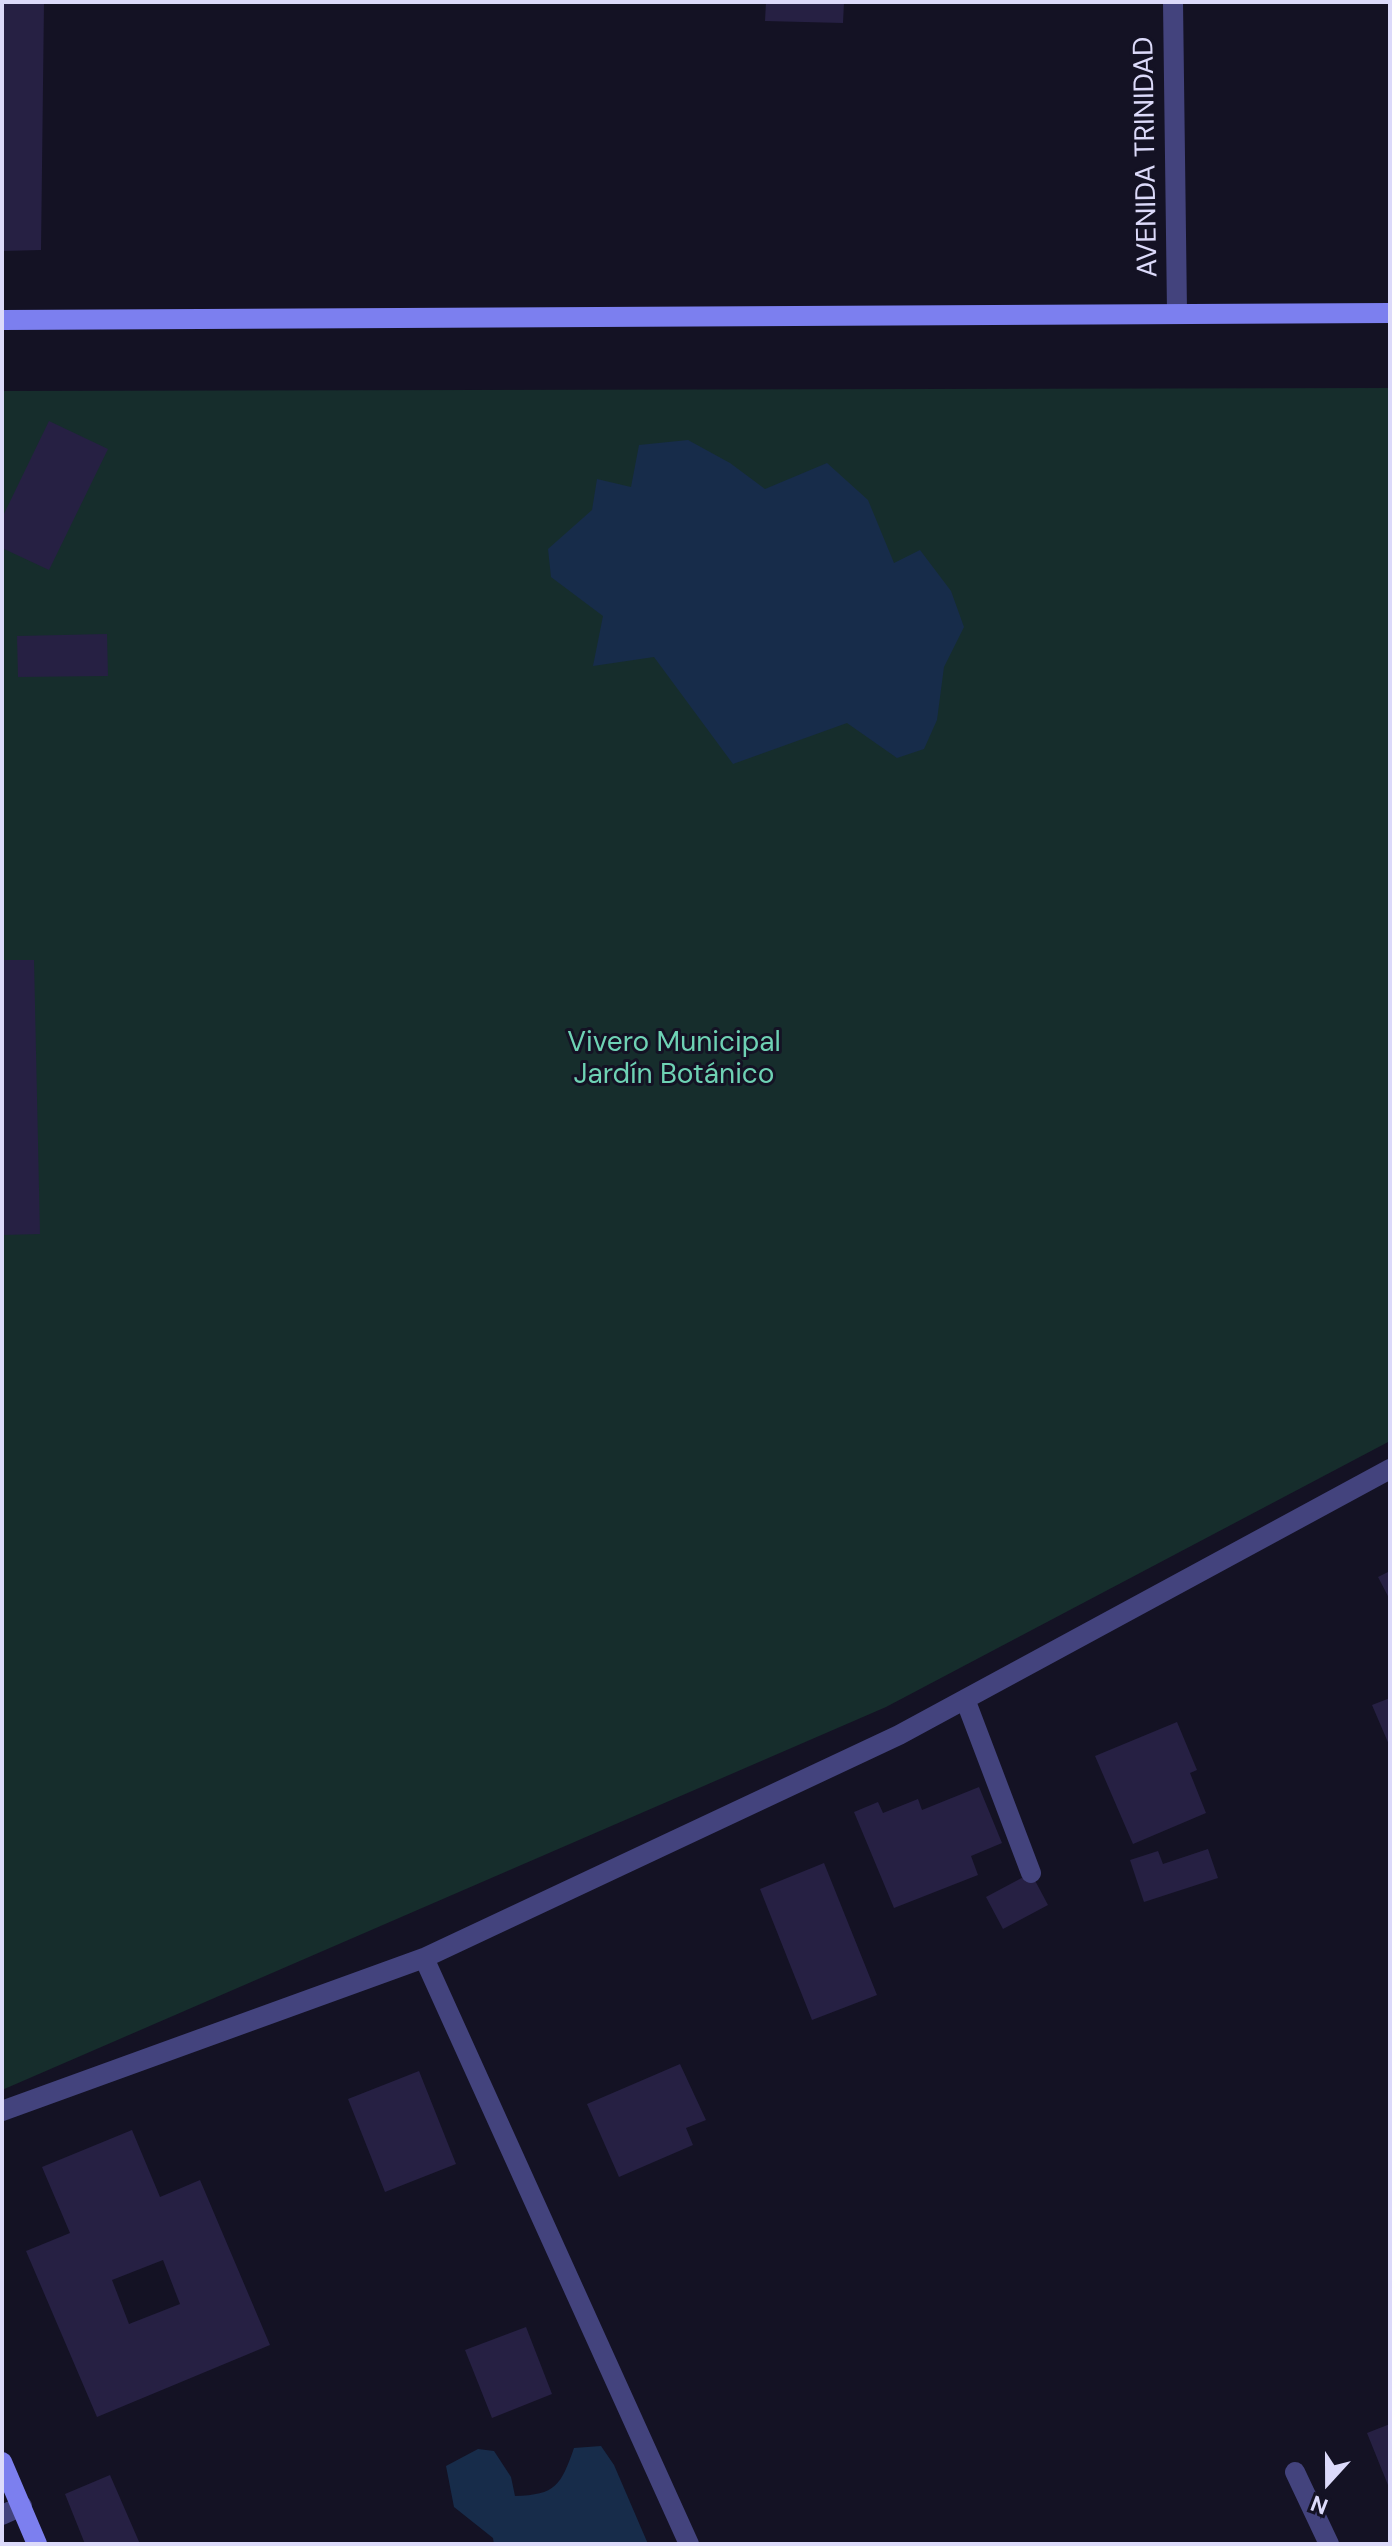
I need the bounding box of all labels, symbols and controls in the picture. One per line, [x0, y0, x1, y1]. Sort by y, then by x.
street label: AVENIDA TRINIDAD [1128, 36, 1166, 278]
park label: Vivero Municipal Jardín Botánico [567, 1027, 781, 1093]
north arrow [1288, 2442, 1368, 2522]
text: N [1307, 2488, 1332, 2521]

